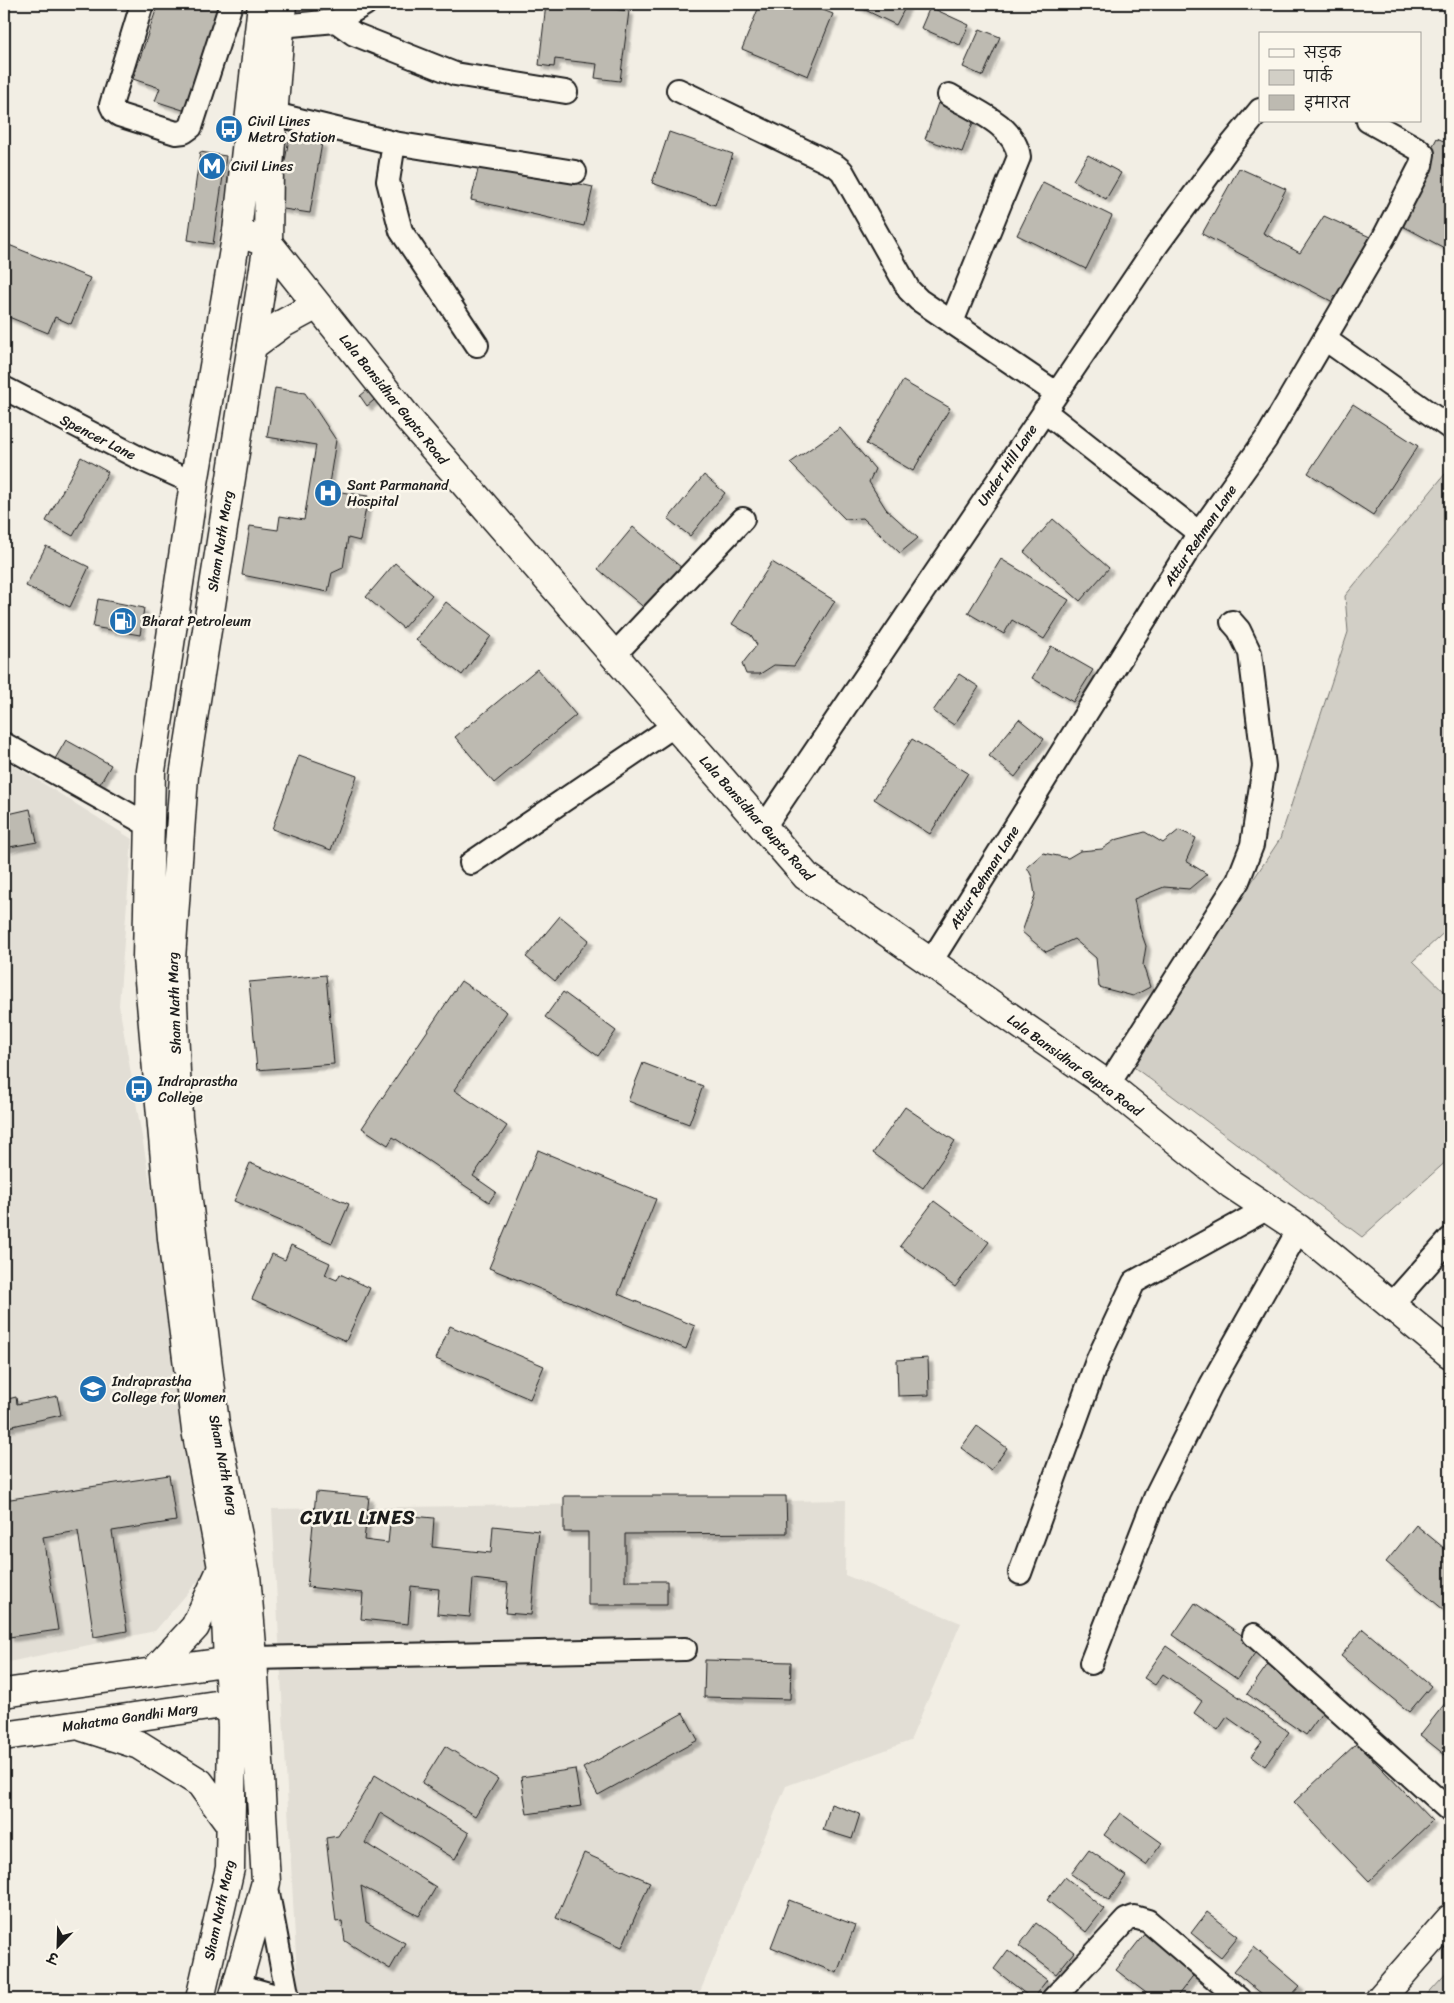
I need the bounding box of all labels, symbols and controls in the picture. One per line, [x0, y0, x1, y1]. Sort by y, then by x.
legend [1259, 32, 1422, 122]
text: सड़क [1303, 40, 1342, 66]
text: पार्क [1303, 64, 1334, 90]
text: इमारत [1304, 90, 1351, 116]
place label: Civil Lines Metro Station [248, 109, 336, 150]
bus stop icon: Civil Lines Metro Station [214, 114, 244, 144]
metro station icon: Civil Lines [197, 151, 227, 181]
place label: Civil Lines [231, 154, 294, 179]
street label: Lala Bansidhar Gupta Road [333, 328, 456, 472]
street label: Spencer Lane [55, 408, 140, 467]
street label: Under Hill Lane [971, 419, 1044, 511]
place label: Sant Parmanand Hospital [347, 473, 450, 514]
hospital icon: Sant Parmanand Hospital [313, 478, 343, 508]
street label: Attur Rehman Lane [1157, 479, 1244, 592]
street label: Sham Nath Marg [200, 489, 241, 593]
fuel station icon: Bharat Petroleum [108, 606, 138, 636]
place label: Bharat Petroleum [142, 609, 251, 634]
street label: Lala Bansidhar Gupta Road [693, 749, 821, 888]
street label: Attur Rehman Lane [942, 821, 1026, 935]
street label: Sham Nath Marg [160, 951, 189, 1054]
street label: Lala Bansidhar Gupta Road [1001, 1007, 1149, 1124]
place label: Indraprastha College [157, 1069, 238, 1110]
bus stop icon: Indraprastha College [124, 1074, 154, 1104]
place label: Indraprastha College for Women [111, 1369, 227, 1410]
school or university icon: Indraprastha College for Women [78, 1374, 108, 1404]
street label: Sham Nath Marg [201, 1413, 246, 1518]
district label: CIVIL LINES [300, 1501, 415, 1534]
street label: Mahatma Gandhi Marg [60, 1696, 200, 1739]
street label: Sham Nath Marg [197, 1858, 242, 1963]
north arrow [32, 1920, 82, 1970]
text: उ [42, 1944, 64, 1972]

